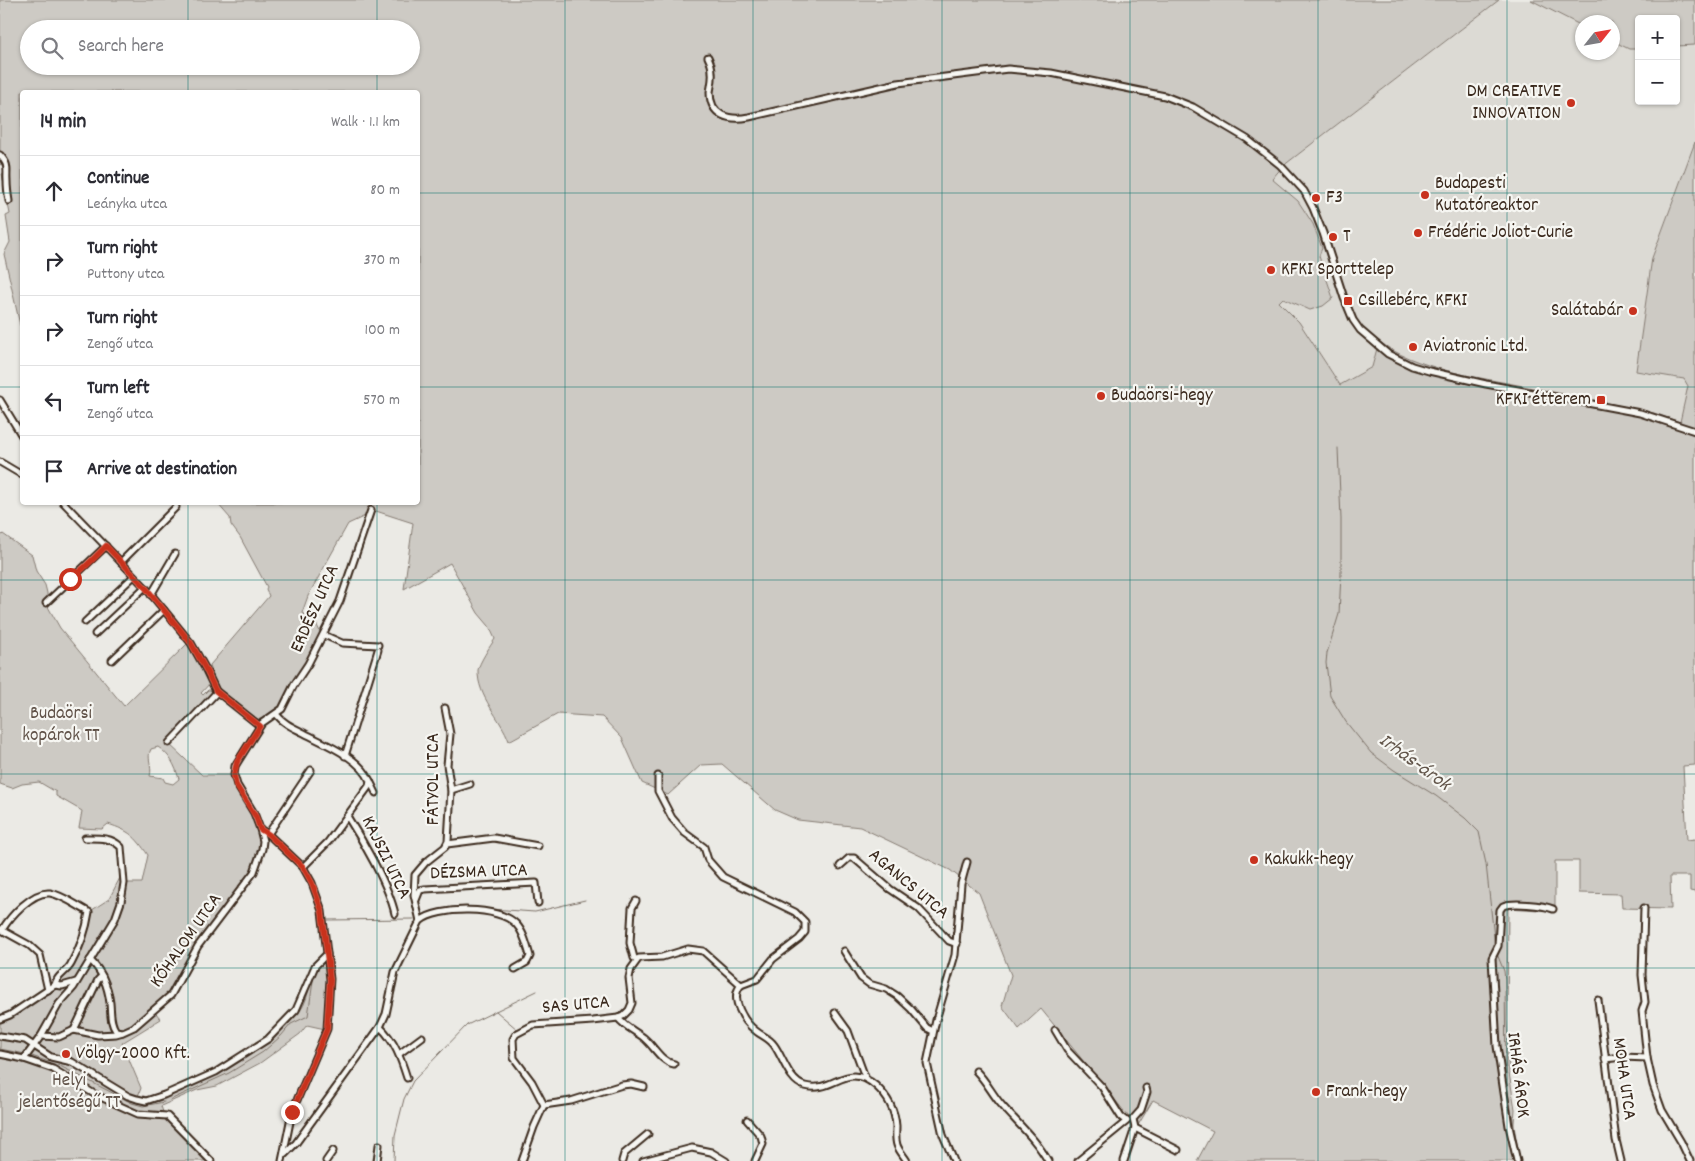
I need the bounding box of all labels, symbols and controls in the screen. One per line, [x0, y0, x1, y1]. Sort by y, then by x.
north arrow [1575, 15, 1620, 60]
map controls [1635, 15, 1680, 105]
button: + [1635, 15, 1680, 60]
search box [20, 20, 420, 75]
icon: search [38, 34, 66, 62]
text: Search here [78, 34, 164, 61]
button: − [1635, 60, 1680, 105]
place label: DM CREATIVE INNOVATION [1467, 79, 1561, 128]
marker: DM CREATIVE INNOVATION [1565, 97, 1577, 109]
text: 14 min [40, 108, 86, 138]
text: Walk · 1.1 km [331, 111, 400, 134]
text: Continue [87, 166, 149, 193]
place label: Budapesti Kutatóreaktor [1435, 171, 1538, 220]
icon: ahead [40, 177, 68, 205]
text: 80 m [370, 179, 400, 202]
place label: F3 [1326, 185, 1343, 212]
marker: Budapesti Kutatóreaktor [1419, 189, 1431, 201]
marker: F3 [1310, 192, 1322, 204]
text: Leányka utca [87, 193, 167, 216]
place label: Frédéric Joliot-Curie [1428, 220, 1573, 247]
place label: T [1343, 224, 1351, 251]
marker: Frédéric Joliot-Curie [1412, 227, 1424, 239]
marker: T [1327, 231, 1339, 243]
text: Turn right [87, 236, 158, 263]
icon: right [40, 247, 68, 275]
text: 370 m [363, 249, 400, 272]
place label: KFKI Sporttelep [1281, 257, 1394, 284]
text: Puttony utca [87, 263, 164, 286]
marker: KFKI Sporttelep [1265, 264, 1277, 276]
place label: Csillebérc, KFKI [1358, 288, 1467, 315]
marker: Csillebérc, KFKI [1342, 295, 1354, 307]
place label: Salátabár [1551, 298, 1623, 325]
marker: Salátabár [1627, 305, 1639, 317]
text: Turn right [87, 306, 158, 333]
icon: right [40, 317, 68, 345]
text: 100 m [364, 319, 400, 342]
text: Zengő utca [87, 333, 153, 356]
place label: Aviatronic Ltd. [1423, 334, 1527, 361]
marker: Aviatronic Ltd. [1407, 341, 1419, 353]
text: Turn left [87, 376, 150, 403]
place label: Budaörsi-hegy [1111, 383, 1213, 410]
icon: left [40, 387, 68, 415]
place label: KFKI étterem [1496, 387, 1591, 414]
text: 570 m [363, 389, 400, 412]
marker: Budaörsi-hegy [1095, 390, 1107, 402]
marker: KFKI étterem [1595, 394, 1607, 406]
text: Zengő utca [87, 403, 153, 426]
icon: arrive [40, 457, 68, 485]
text: Arrive at destination [87, 457, 237, 484]
street label: ERDÉSZ UTCA [285, 561, 347, 657]
route start [59, 568, 82, 591]
park label: Budaörsi kopárok TT [22, 701, 100, 750]
water label: Irhás-árok [1372, 727, 1457, 800]
street label: FÁTYOL UTCA [421, 733, 448, 825]
street label: KAJSZI UTCA [353, 812, 417, 904]
street label: AGANCS UTCA [862, 843, 954, 927]
place label: Kakukk-hegy [1264, 847, 1353, 874]
marker: Kakukk-hegy [1248, 854, 1260, 866]
street label: DÉZSMA UTCA [430, 858, 528, 888]
street label: KŐHALOM UTCA [144, 888, 230, 994]
street label: SAS UTCA [541, 990, 611, 1022]
street label: IRHÁS ÁROK [1498, 1031, 1536, 1120]
street label: MOHA UTCA [1604, 1036, 1642, 1122]
place label: Völgy-2000 Kft. [76, 1041, 190, 1068]
marker: Völgy-2000 Kft. [60, 1048, 72, 1060]
park label: Helyi jelentőségű TT [16, 1068, 121, 1117]
place label: Frank-hegy [1326, 1079, 1407, 1106]
marker: Frank-hegy [1310, 1086, 1322, 1098]
route end [281, 1101, 304, 1124]

